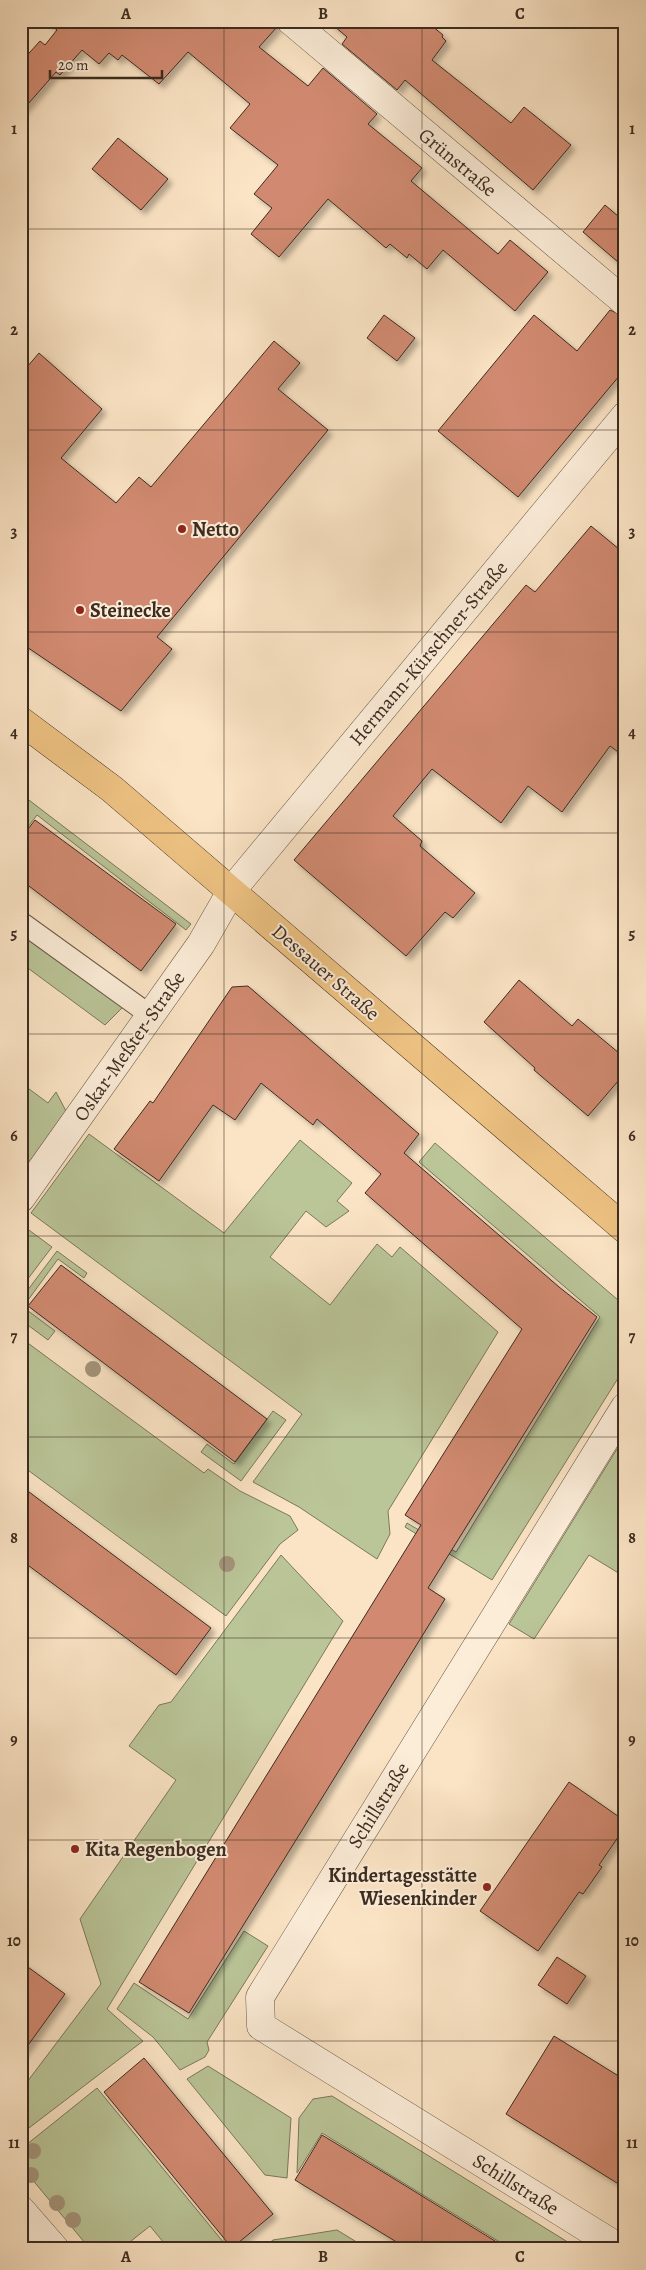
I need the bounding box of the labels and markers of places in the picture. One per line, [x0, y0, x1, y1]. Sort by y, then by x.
place label: Netto [192, 516, 239, 543]
marker: Netto [176, 523, 188, 535]
place label: Steinecke [90, 597, 171, 624]
marker: Steinecke [74, 604, 86, 616]
place label: Kita Regenbogen [85, 1836, 227, 1863]
marker: Kita Regenbogen [69, 1843, 81, 1855]
place label: Kindertagesstätte Wiesenkinder [328, 1862, 477, 1912]
marker: Kindertagesstätte Wiesenkinder [481, 1881, 493, 1893]

